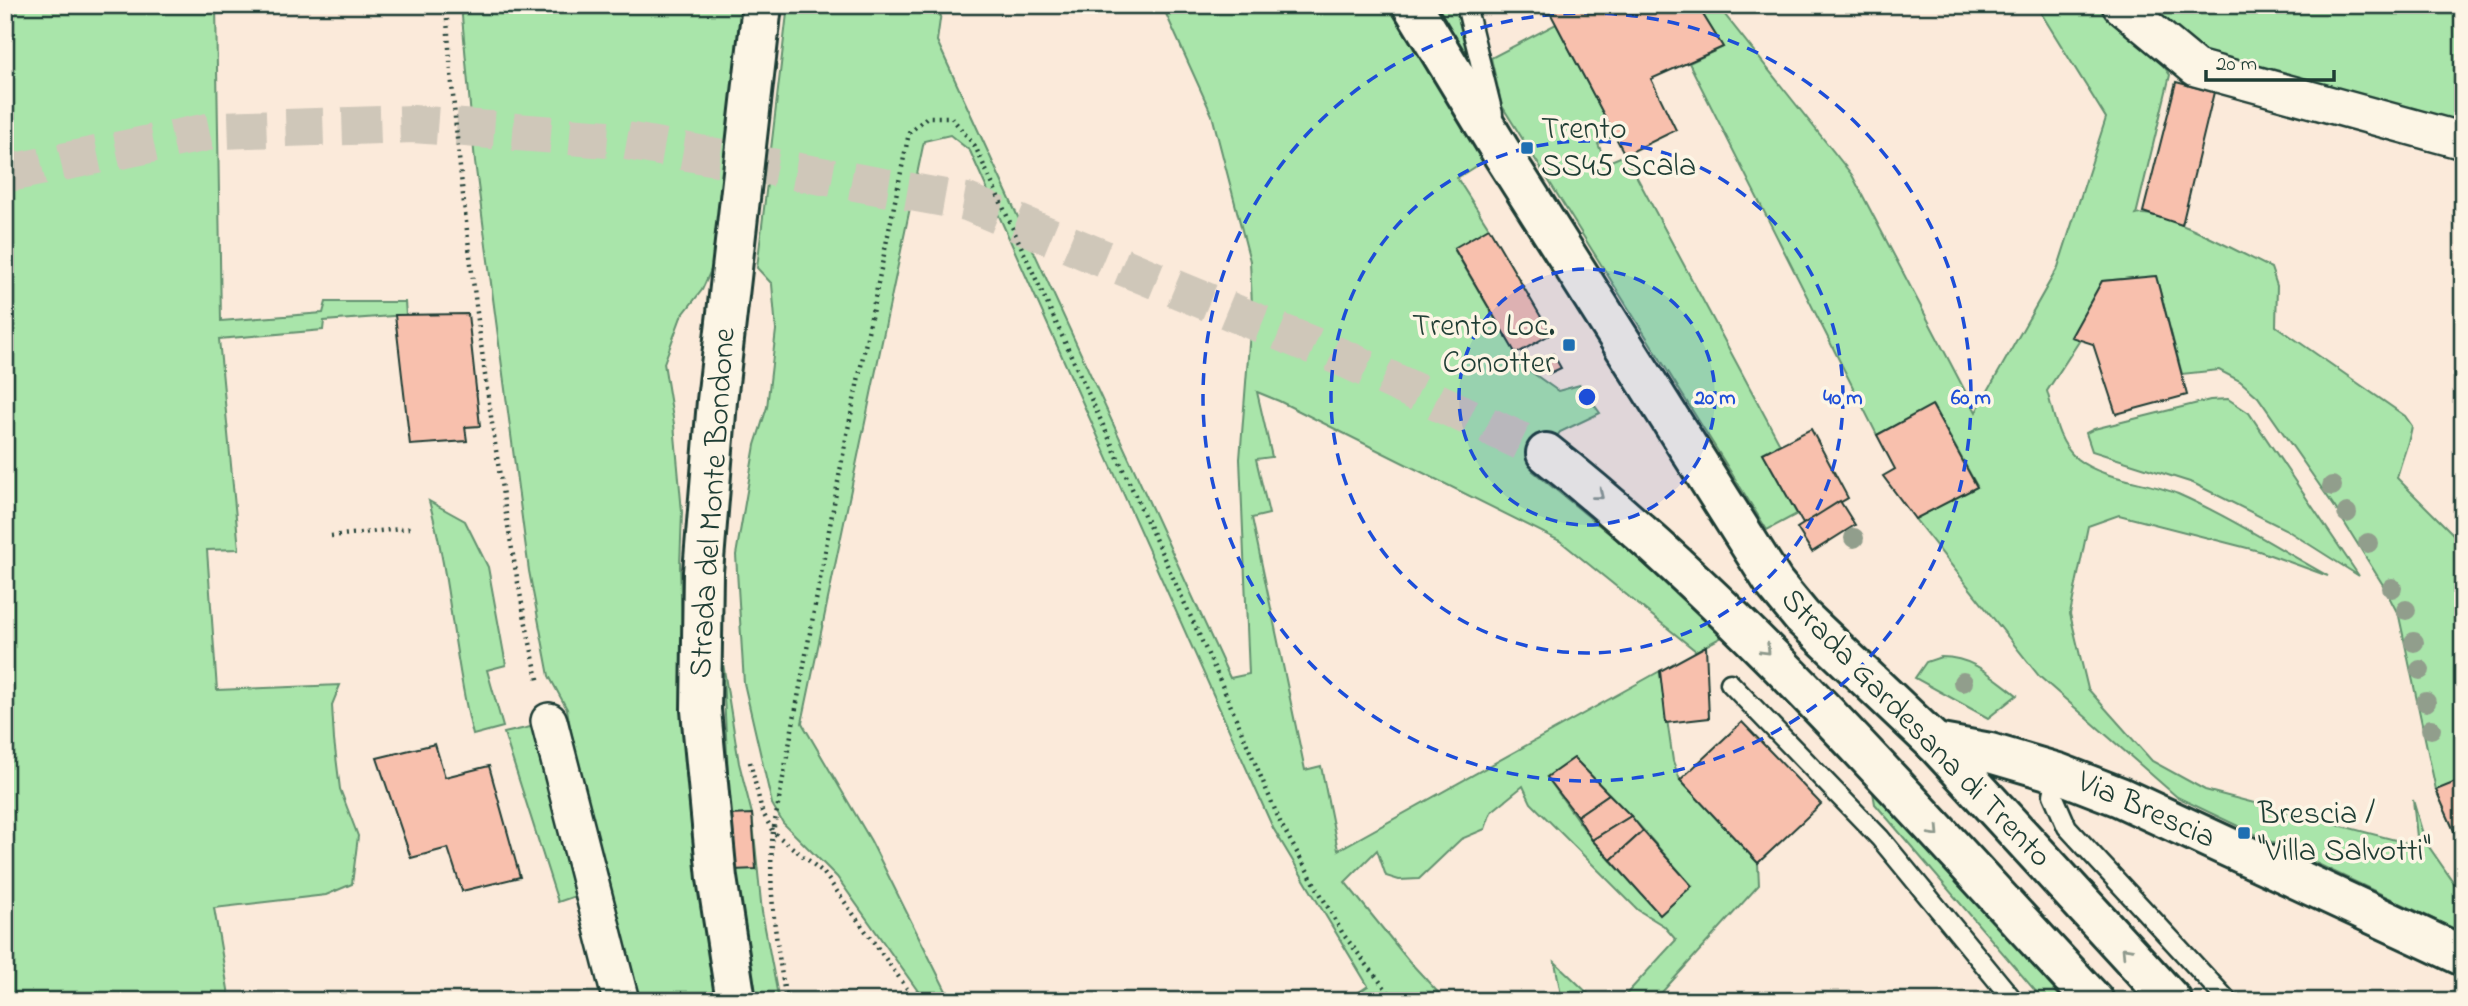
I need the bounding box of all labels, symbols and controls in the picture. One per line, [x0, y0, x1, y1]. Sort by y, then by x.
scale bar [2206, 38, 2333, 82]
text: 20 m [2216, 50, 2257, 80]
place label: Trento SS45 Scala [1541, 107, 1696, 191]
marker: Trento SS45 Scala [1519, 140, 1535, 156]
place label: Trento Loc. Conotter [1412, 304, 1555, 388]
street label: Strada del Monte Bondone [678, 326, 750, 680]
marker: Trento Loc. Conotter [1561, 337, 1577, 353]
text: 20 m [1693, 384, 1736, 414]
text: 40 m [1823, 384, 1863, 414]
text: 60 m [1951, 384, 1991, 414]
centre of rings [1575, 385, 1599, 409]
one-way arrow [1592, 487, 1604, 500]
street label: Strada Gardesana di Trento [1768, 578, 2062, 880]
one-way arrow [1758, 641, 1771, 654]
street label: Via Brescia [2068, 759, 2223, 862]
place label: Brescia / "Villa Salvotti" [2257, 792, 2431, 876]
one-way arrow [1927, 824, 1940, 837]
marker: Brescia / "Villa Salvotti" [2236, 825, 2252, 841]
one-way arrow [2122, 946, 2134, 959]

